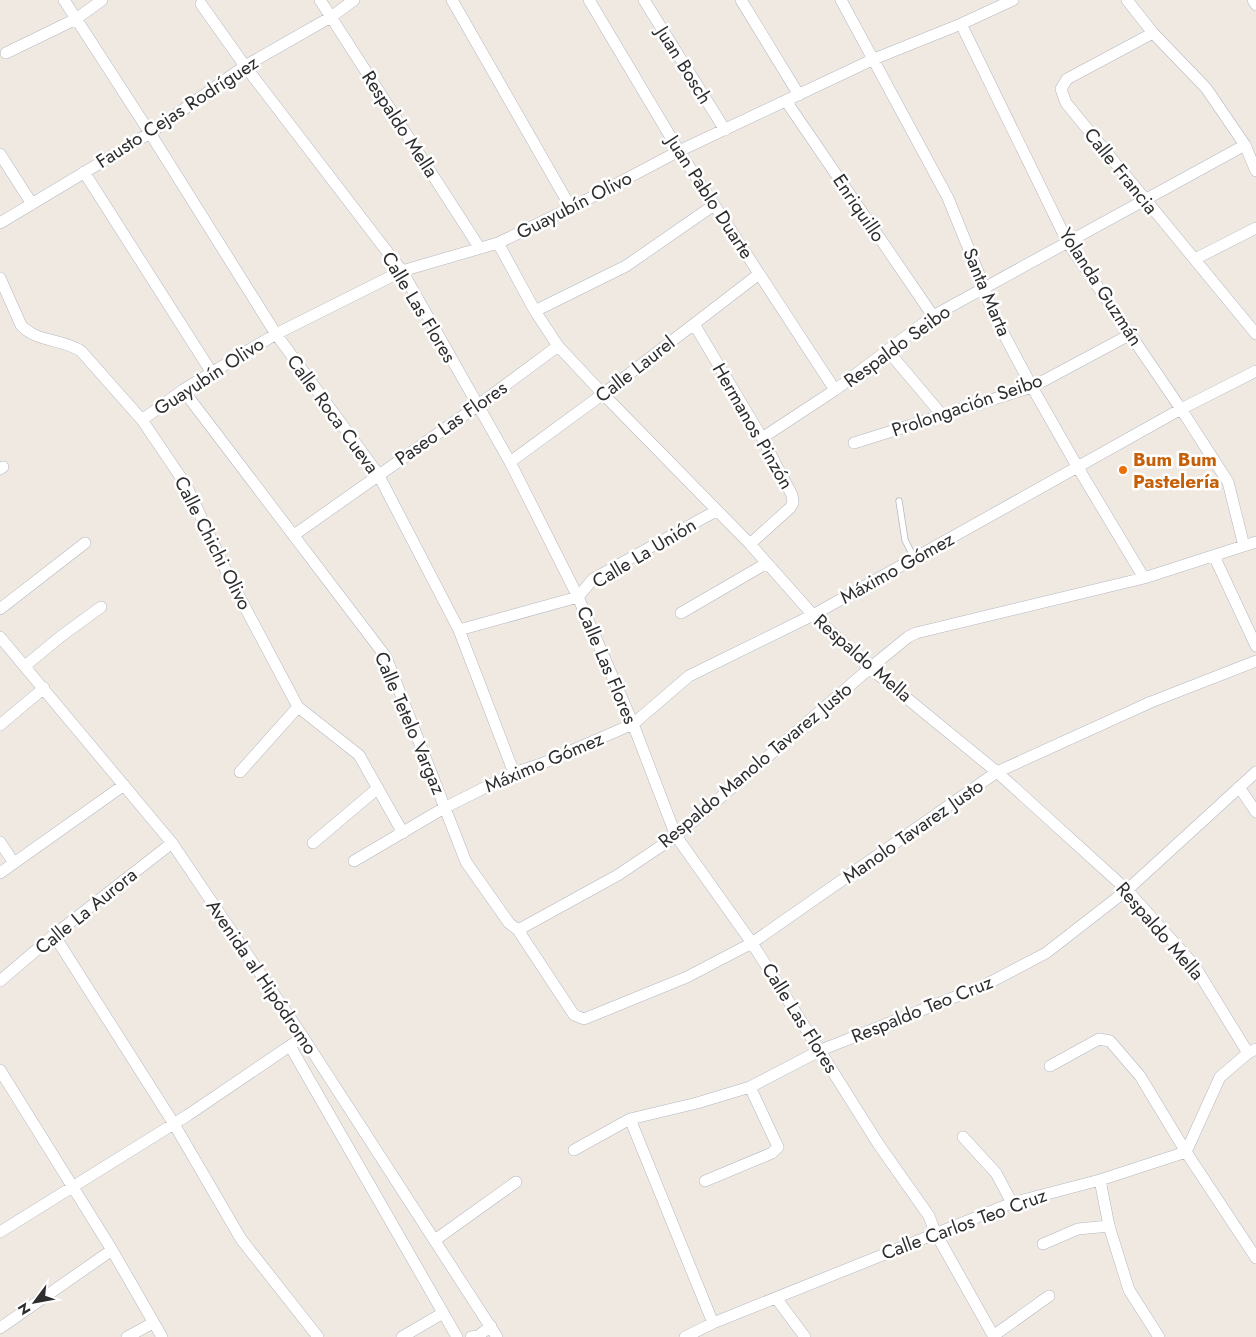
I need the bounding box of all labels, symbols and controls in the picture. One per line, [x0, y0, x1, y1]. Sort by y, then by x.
street label: Juan Bosch [648, 18, 719, 109]
street label: Fausto Cejas Rodríguez [91, 49, 264, 175]
street label: Respaldo Mella [355, 65, 445, 183]
street label: Calle Francia [1078, 122, 1164, 220]
street label: Juan Pablo Duarte [658, 127, 760, 264]
street label: Guayubín Olivo [512, 164, 636, 246]
street label: Enriquillo [826, 169, 892, 247]
street label: Yolanda Guzmán [1053, 223, 1149, 351]
street label: Santa Marta [956, 244, 1018, 340]
street label: Calle Las Flores [375, 246, 463, 368]
street label: Respaldo Seibo [838, 298, 956, 394]
street label: Calle Laurel [589, 329, 681, 409]
street label: Guayubín Olivo [149, 330, 269, 422]
street label: Calle Roca Cueva [281, 349, 385, 479]
street label: Hermanos Pinzón [706, 358, 800, 494]
street label: Prolongación Seibo [888, 367, 1046, 443]
street label: Paseo Las Flores [389, 374, 513, 472]
place label: Bum Bum Pastelería [1133, 446, 1219, 495]
marker: Bum Bum Pastelería [1117, 464, 1129, 476]
street label: Calle Chichi Olivo [168, 471, 258, 615]
street label: Calle La Unión [587, 511, 701, 595]
street label: Máximo Gómez [835, 525, 959, 610]
street label: Calle Las Flores [570, 602, 644, 728]
street label: Respaldo Mella [808, 608, 918, 708]
street label: Calle Tetelo Vargaz [368, 647, 452, 799]
street label: Respaldo Manolo Tavarez Justo [652, 676, 858, 854]
street label: Máximo Gómez [480, 725, 608, 799]
street label: Manolo Tavarez Justo [837, 772, 989, 890]
street label: Calle La Aurora [29, 861, 143, 961]
street label: Respaldo Mella [1110, 876, 1210, 986]
street label: Avenida al Hipódromo [200, 894, 324, 1060]
street label: Calle Las Flores [755, 958, 845, 1079]
street label: Respaldo Teo Cruz [847, 968, 997, 1050]
street label: Calle Carlos Teo Cruz [878, 1181, 1051, 1266]
north arrow [10, 1277, 60, 1327]
text: N [13, 1299, 35, 1319]

